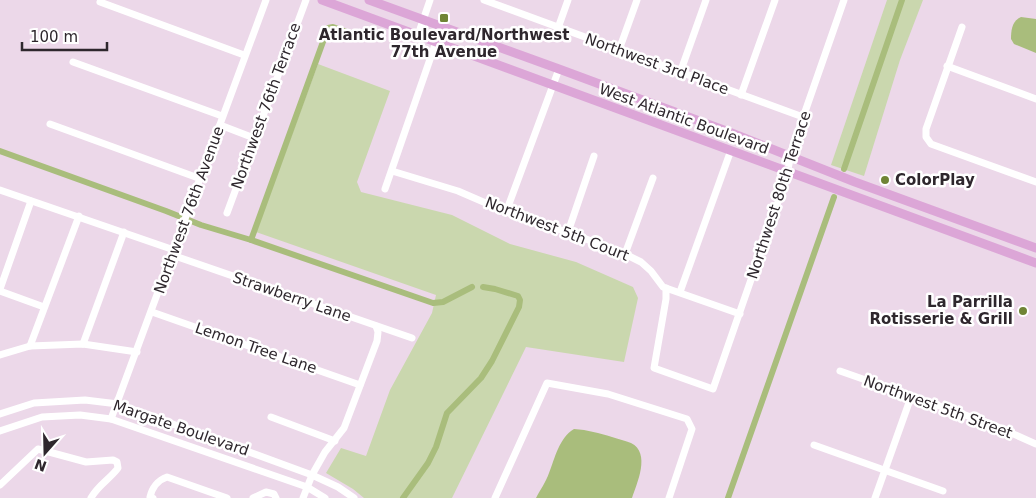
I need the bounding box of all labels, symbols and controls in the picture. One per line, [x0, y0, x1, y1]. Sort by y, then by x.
marker: Atlantic Boulevard/Northwest 77th Avenue [438, 12, 450, 24]
scale bar [22, 20, 108, 52]
street label: Northwest 76th Terrace [227, 20, 305, 192]
place label: Atlantic Boulevard/Northwest 77th Avenue [319, 26, 569, 61]
text: 100 m [30, 28, 78, 46]
street label: Northwest 3rd Place [583, 30, 731, 98]
street label: West Atlantic Boulevard [597, 80, 771, 158]
street label: Northwest 80th Terrace [743, 109, 815, 281]
street label: Northwest 76th Avenue [150, 124, 228, 296]
place label: ColorPlay [895, 171, 975, 189]
marker: ColorPlay [879, 174, 891, 186]
street label: Northwest 5th Court [482, 193, 632, 265]
street label: Strawberry Lane [231, 268, 353, 326]
place label: La Parrilla Rotisserie & Grill [869, 293, 1013, 328]
marker: La Parrilla Rotisserie & Grill [1017, 305, 1029, 317]
street label: Lemon Tree Lane [193, 319, 319, 377]
street label: Northwest 5th Street [861, 372, 1015, 442]
street label: Margate Boulevard [111, 396, 251, 460]
north arrow [20, 428, 70, 478]
text: N [32, 456, 49, 475]

